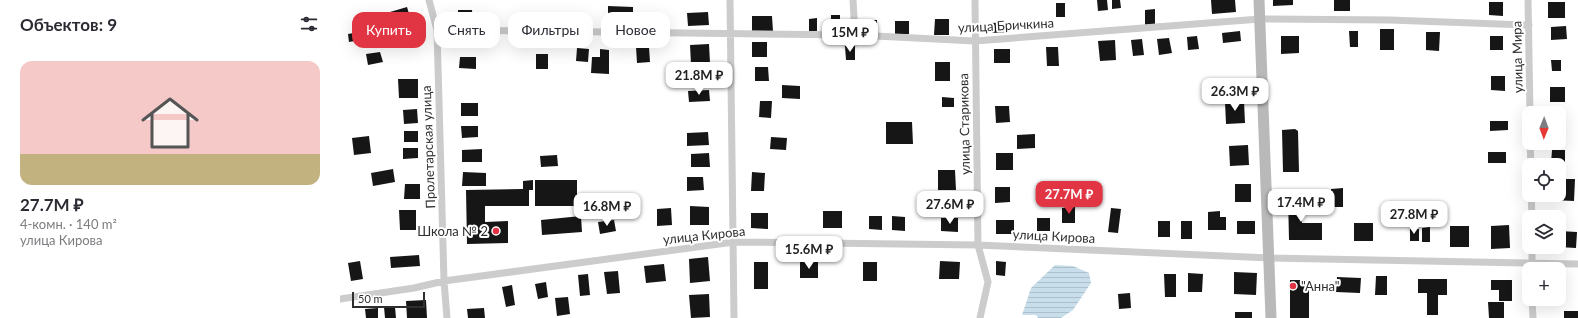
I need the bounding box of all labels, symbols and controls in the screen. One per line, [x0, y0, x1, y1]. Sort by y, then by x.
chip: Купить [352, 12, 426, 48]
chip: Снять [434, 12, 500, 48]
chip: Фильтры [508, 12, 593, 48]
chip: Новое [601, 12, 670, 48]
icon: filters [298, 13, 320, 35]
text: Объектов: 9 [20, 14, 117, 35]
street label: улица Бричкина [958, 14, 1054, 36]
pin: 15M ₽ [822, 19, 878, 53]
street label: улица Мира [1508, 21, 1526, 93]
text: 15M ₽ [831, 24, 869, 40]
pin: 21.8M ₽ [662, 62, 736, 96]
text: 21.8M ₽ [675, 67, 723, 83]
street label: улица Старикова [955, 73, 973, 175]
pin: 26.3M ₽ [1198, 78, 1272, 112]
text: 26.3M ₽ [1211, 83, 1259, 99]
street label: Пролетарская улица [418, 85, 438, 209]
icon: home [134, 87, 206, 159]
north arrow [1522, 106, 1566, 150]
map controls [1522, 106, 1566, 306]
button: locate [1522, 158, 1566, 202]
pin: 27.7M ₽ [1032, 181, 1106, 215]
text: 27.7M ₽ [1045, 186, 1093, 202]
pin: 17.4M ₽ [1264, 189, 1338, 223]
pin: 27.6M ₽ [913, 191, 987, 225]
pin: 16.8M ₽ [570, 193, 644, 227]
text: 27.7M ₽ [20, 194, 84, 215]
text: 17.4M ₽ [1277, 194, 1325, 210]
text: 27.6M ₽ [926, 196, 974, 212]
text: 16.8M ₽ [583, 198, 631, 214]
pin: 27.8M ₽ [1377, 201, 1451, 235]
text: 27.8M ₽ [1390, 206, 1438, 222]
button: layers [1522, 210, 1566, 254]
text: 4-комн. · 140 m² [20, 216, 117, 232]
place label: Школа № 2 [417, 223, 488, 239]
street label: улица Кирова [662, 223, 746, 247]
marker: Школа № 2 [491, 226, 501, 236]
street label: улица Кирова [1012, 226, 1096, 246]
text: улица Кирова [20, 232, 103, 248]
pin: 15.6M ₽ [772, 236, 846, 270]
text: 15.6M ₽ [785, 241, 833, 257]
button: + [1522, 262, 1566, 306]
place label: "Анна" [1301, 278, 1340, 294]
marker: "Анна" [1288, 281, 1298, 291]
scale bar [352, 290, 425, 309]
text: 50 m [358, 292, 383, 305]

